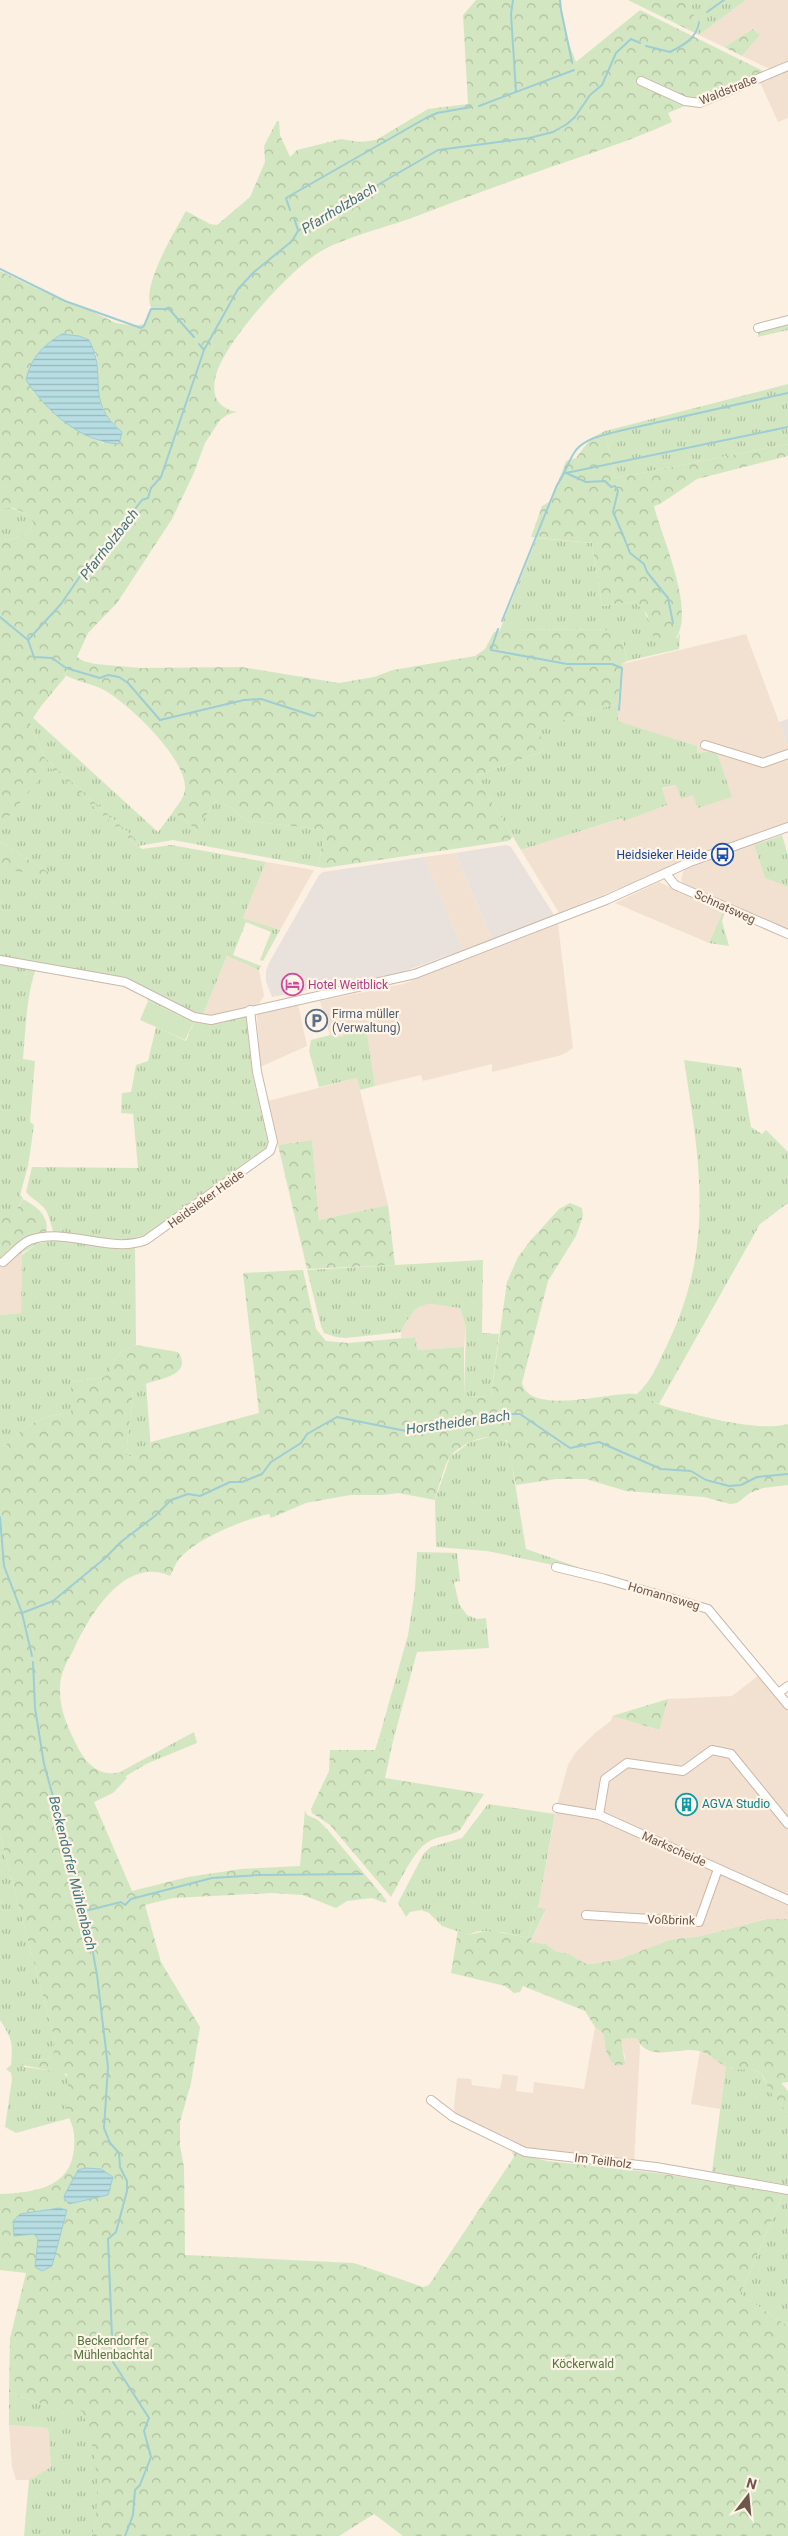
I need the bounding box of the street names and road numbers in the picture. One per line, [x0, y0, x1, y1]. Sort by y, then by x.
street label: Waldstraße [697, 72, 759, 108]
street label: Schnatsweg [692, 887, 758, 927]
street label: Heidsieker Heide [165, 1167, 247, 1231]
street label: Homannsweg [626, 1579, 702, 1613]
street label: Markscheide [640, 1829, 708, 1869]
street label: Voßbrink [647, 1912, 696, 1928]
street label: Im Teilholz [574, 2151, 632, 2171]

